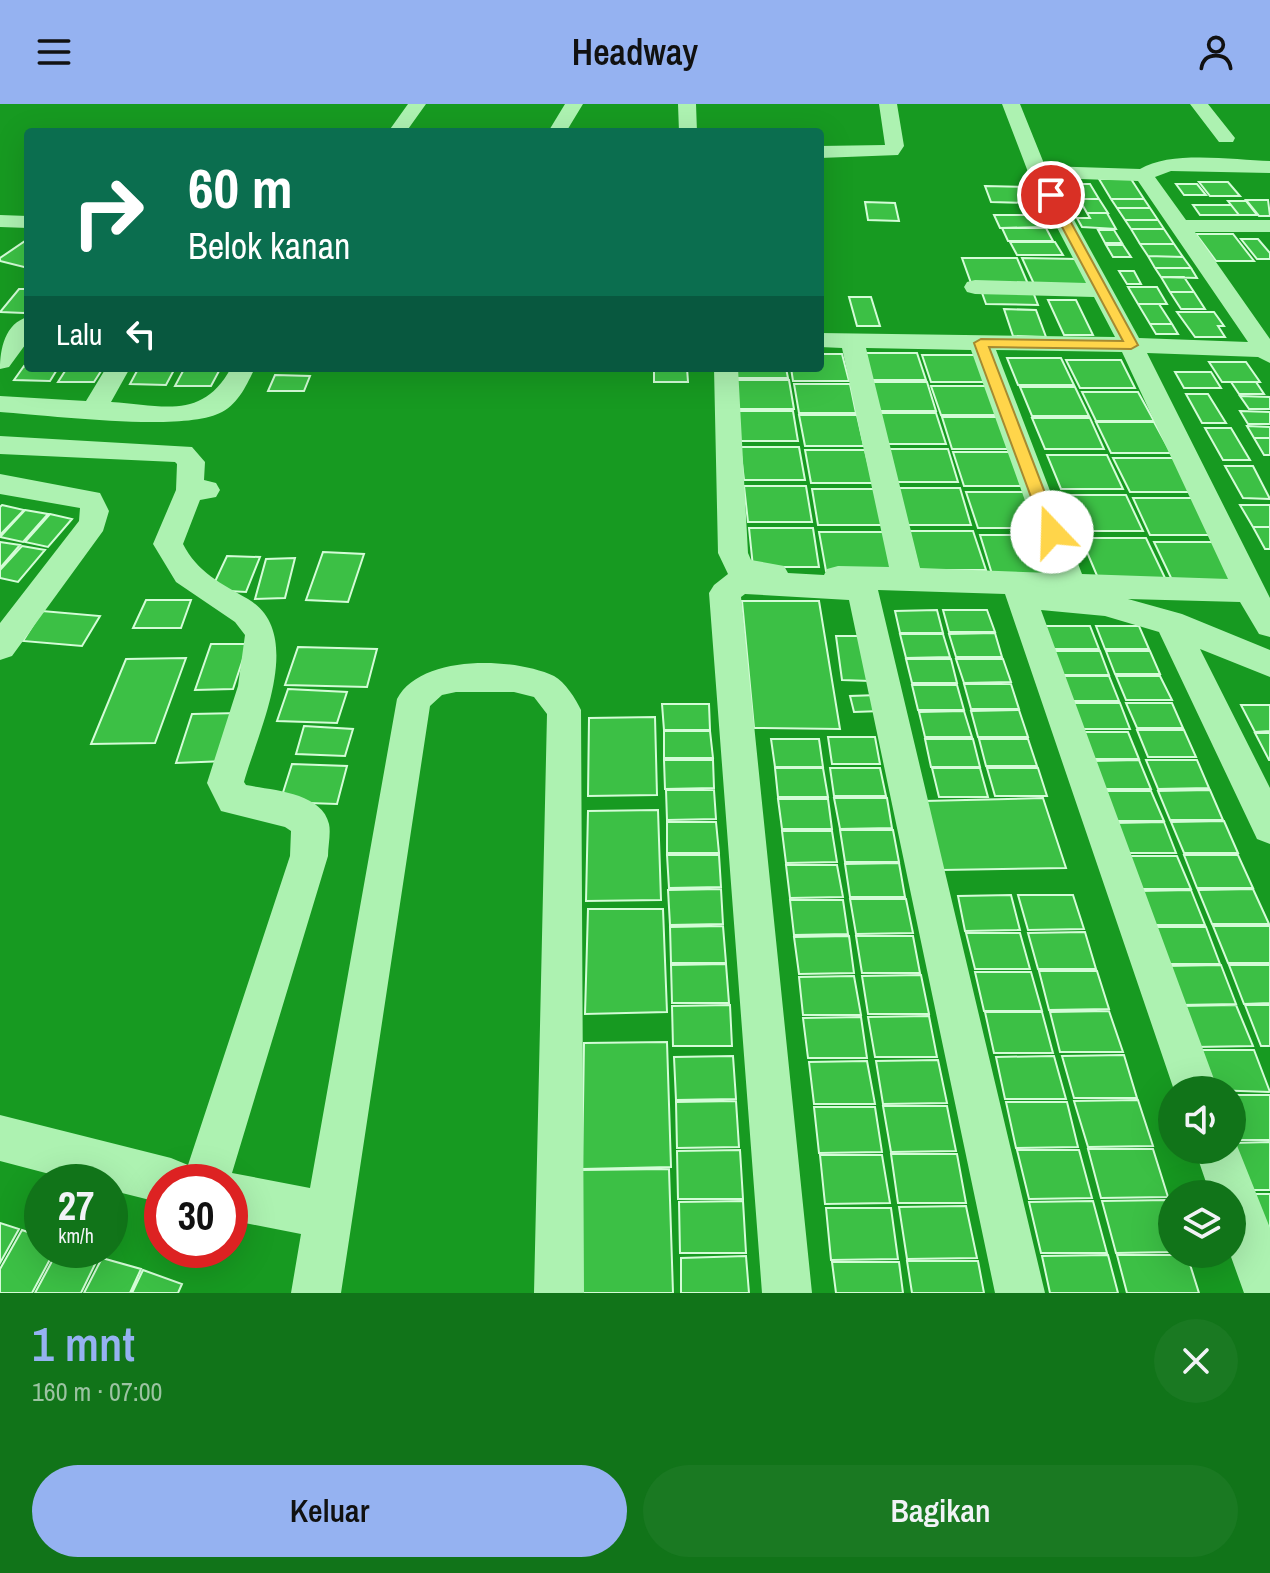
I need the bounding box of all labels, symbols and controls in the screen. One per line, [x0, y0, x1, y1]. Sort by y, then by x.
text: Headway [572, 28, 698, 76]
icon: menu [32, 30, 76, 74]
icon: person [1194, 30, 1238, 74]
text: 60 m [188, 150, 293, 225]
icon: right [56, 160, 160, 264]
pin [1017, 161, 1085, 229]
icon: arrive [1029, 173, 1073, 217]
text: Belok kanan [188, 222, 350, 270]
icon: left [119, 312, 163, 356]
text: Lalu [56, 314, 103, 354]
position arrow [1010, 490, 1094, 574]
map controls [1158, 1076, 1246, 1268]
button: sound [1158, 1076, 1246, 1164]
speed limit sign: 30 [144, 1164, 248, 1268]
text: 27 [58, 1179, 94, 1232]
button: layers [1158, 1180, 1246, 1268]
text: km/h [58, 1222, 94, 1249]
text: 1 mnt [32, 1311, 135, 1376]
button: close [1154, 1319, 1238, 1403]
text: 160 m · 07:00 [32, 1374, 162, 1409]
button: Keluar [32, 1465, 627, 1557]
button: Bagikan [643, 1465, 1238, 1557]

